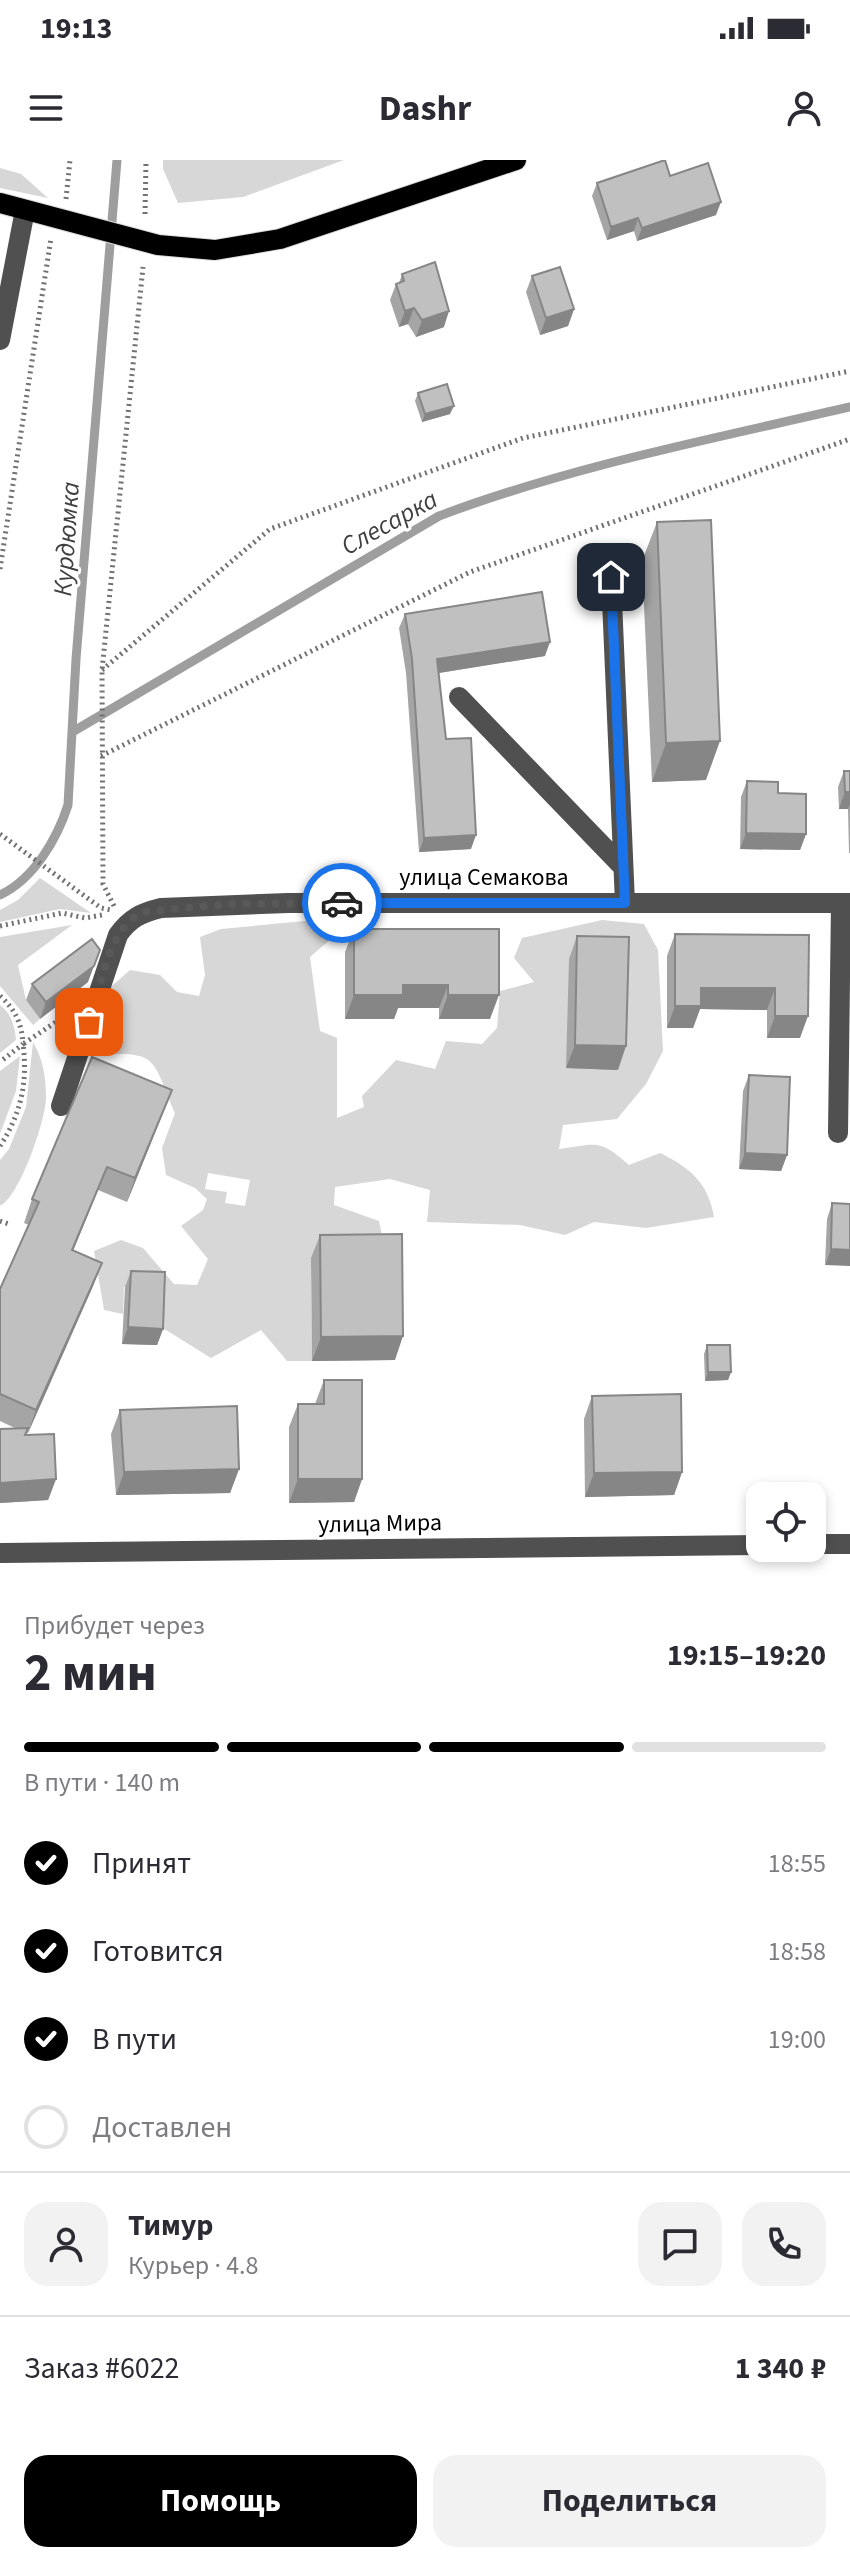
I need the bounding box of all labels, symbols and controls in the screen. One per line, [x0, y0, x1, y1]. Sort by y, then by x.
text: 19:13 [40, 7, 112, 50]
text: Dashr [379, 83, 471, 134]
icon: menu [24, 86, 68, 130]
icon: person [782, 86, 826, 130]
water label: Курдюмка [44, 481, 89, 598]
water label: Слесарка [334, 481, 444, 564]
pin [577, 543, 645, 611]
icon: home [589, 555, 633, 599]
street label: улица Семакова [399, 860, 569, 895]
courier [302, 863, 382, 943]
icon: car [320, 881, 364, 925]
pin [55, 988, 123, 1056]
icon: bag [67, 1000, 111, 1044]
map controls [746, 1482, 826, 1562]
button: locate [746, 1482, 826, 1562]
street label: улица Мира [318, 1505, 442, 1542]
text: Прибудет через [24, 1607, 205, 1644]
text: 19:15–19:20 [667, 1634, 826, 1677]
text: 2 мин [24, 1637, 157, 1711]
text: В пути · 140 m [24, 1764, 180, 1801]
icon: check [24, 1841, 68, 1885]
text: Принят [92, 1842, 191, 1885]
text: 18:55 [768, 1845, 826, 1882]
icon: check [24, 1929, 68, 1973]
text: Готовится [92, 1930, 224, 1973]
text: 18:58 [768, 1933, 826, 1970]
icon: check [24, 2017, 68, 2061]
text: В пути [92, 2018, 177, 2061]
text: 19:00 [768, 2021, 826, 2058]
text: Доставлен [92, 2106, 232, 2149]
button: person [24, 2202, 108, 2286]
button: chat [638, 2202, 722, 2286]
button: phone [742, 2202, 826, 2286]
text: Тимур [128, 2204, 214, 2247]
text: Курьер · 4.8 [128, 2247, 258, 2284]
text: Заказ #6022 [24, 2347, 180, 2390]
text: 1 340 ₽ [735, 2347, 826, 2390]
button: Помощь [24, 2455, 417, 2547]
button: Поделиться [433, 2455, 826, 2547]

